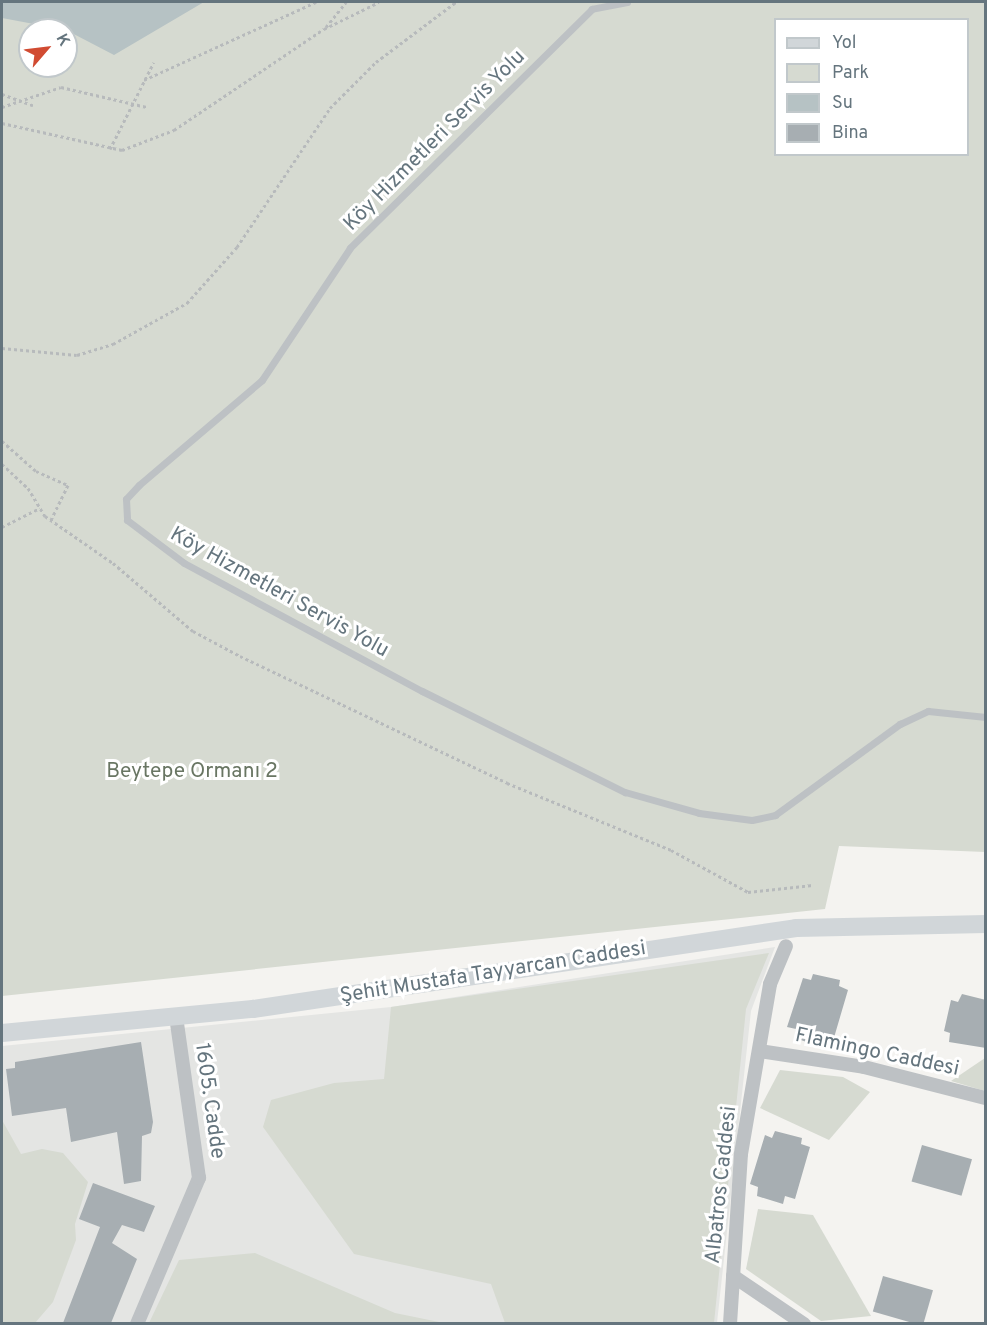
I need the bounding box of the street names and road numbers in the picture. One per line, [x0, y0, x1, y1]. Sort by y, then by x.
street label: Köy Hizmetleri Servis Yolu [339, 45, 531, 237]
street label: Köy Hizmetleri Servis Yolu [165, 522, 393, 664]
street label: Şehit Mustafa Tayyarcan Caddesi [338, 936, 648, 1010]
street label: Flamingo Caddesi [793, 1023, 961, 1083]
street label: 1605. Cadde [188, 1042, 230, 1160]
street label: Albatros Caddesi [701, 1105, 743, 1265]

